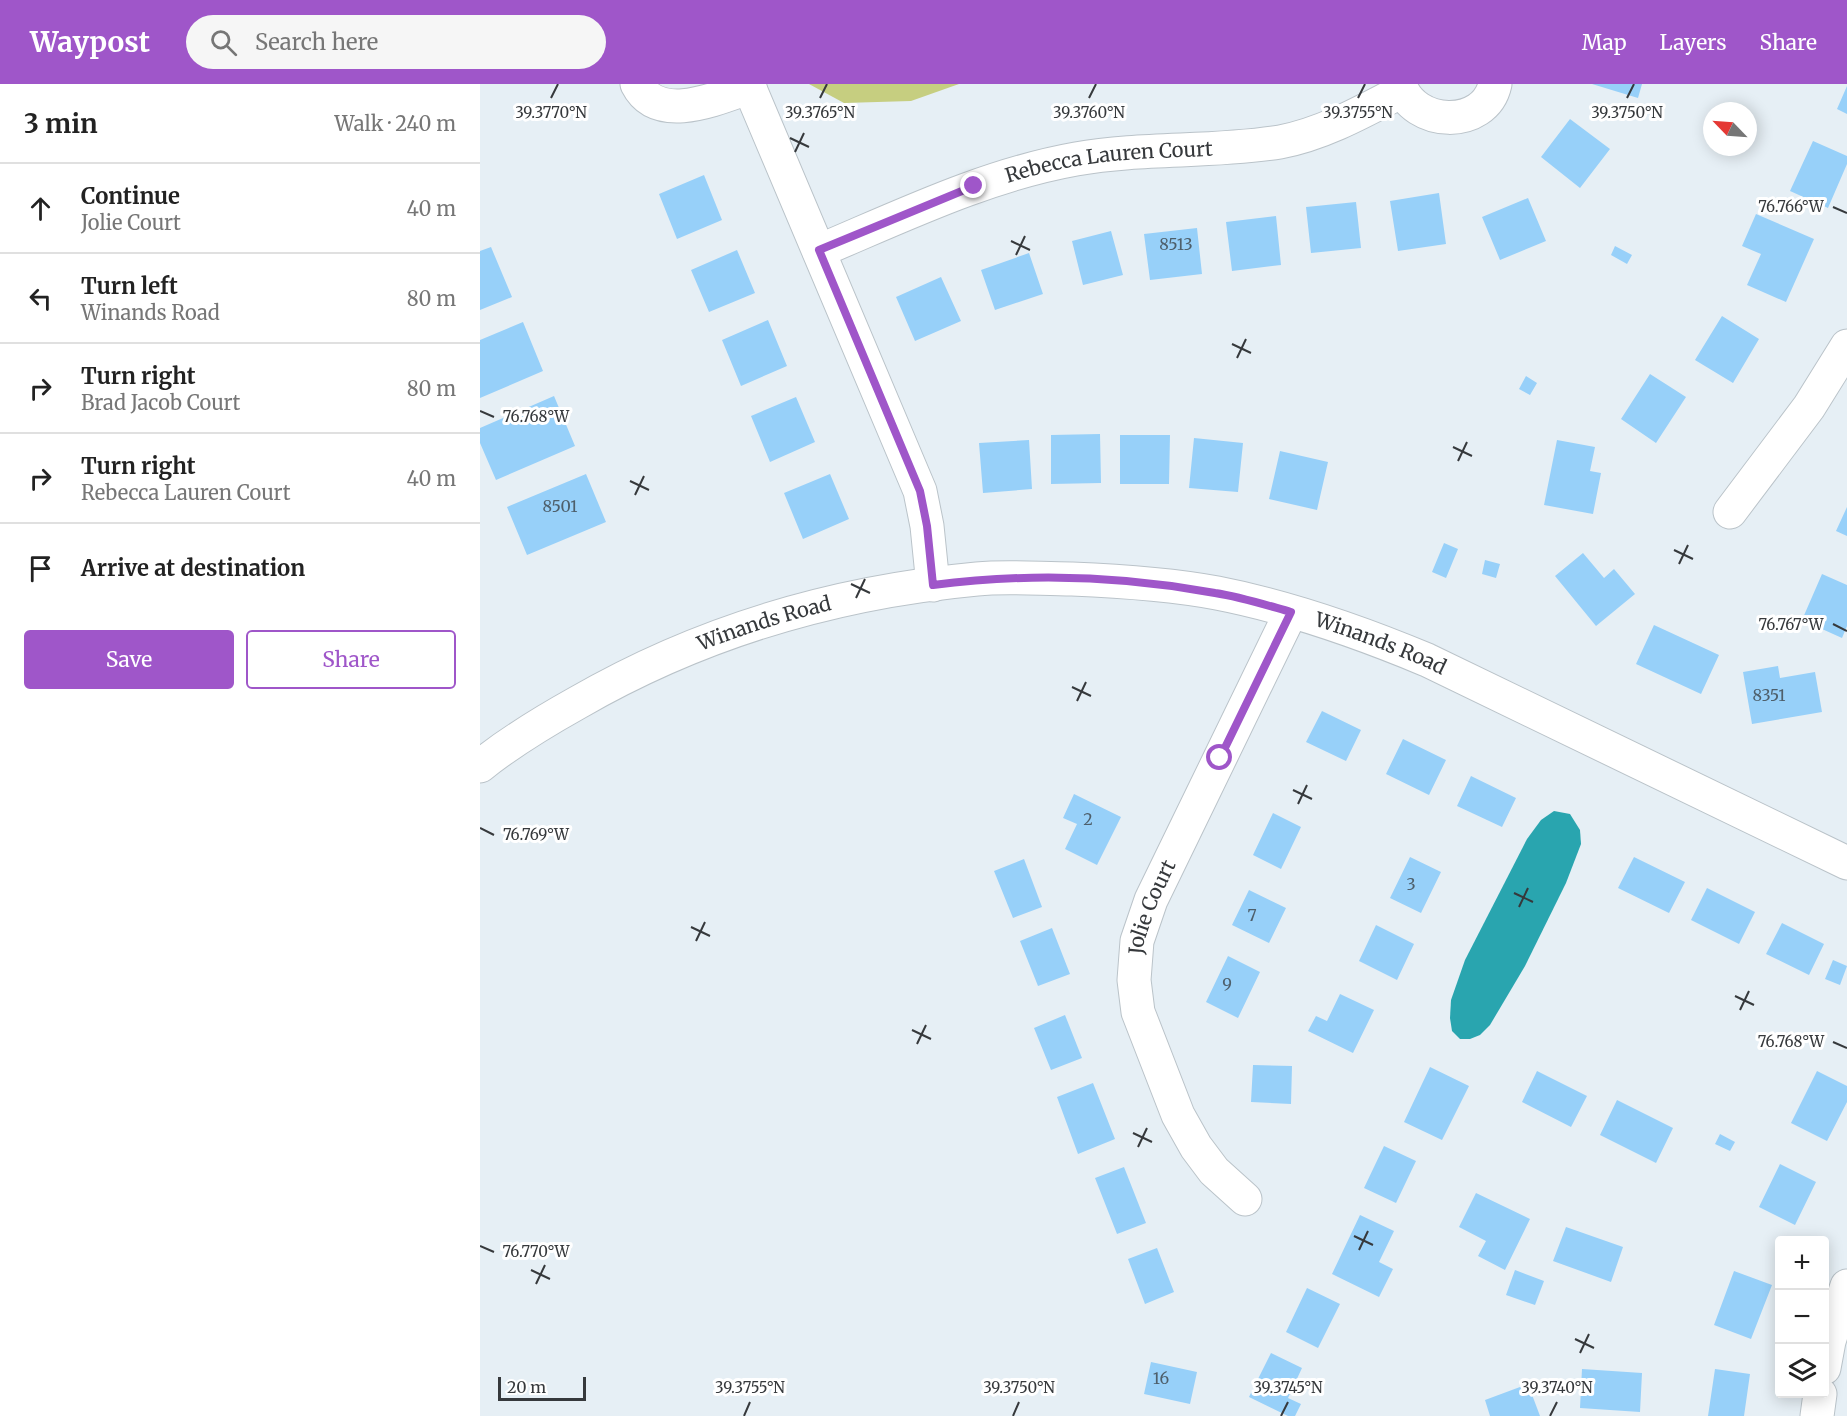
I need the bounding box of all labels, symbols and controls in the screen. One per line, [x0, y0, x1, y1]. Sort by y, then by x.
search box [186, 15, 606, 69]
text: Waypost [30, 24, 150, 60]
icon: search [207, 26, 240, 59]
text: Search here [255, 28, 378, 56]
text: Map [1582, 29, 1627, 56]
text: Layers [1660, 29, 1727, 56]
text: Share [1760, 29, 1817, 56]
north arrow [1703, 102, 1757, 156]
text: 39.3770°N [515, 103, 587, 122]
text: 39.3765°N [785, 103, 855, 122]
text: 39.3760°N [1053, 103, 1125, 122]
text: 39.3755°N [1323, 103, 1393, 122]
text: 39.3750°N [1591, 103, 1663, 122]
text: 3 min [24, 107, 98, 140]
text: Walk · 240 m [335, 111, 456, 136]
street label: Rebecca Lauren Court [1002, 136, 1213, 188]
route end [960, 172, 986, 198]
text: Continue [81, 182, 180, 210]
icon: ahead [24, 192, 57, 225]
text: 40 m [406, 196, 456, 221]
text: 76.766°W [1758, 197, 1825, 216]
text: Jolie Court [81, 210, 181, 235]
house number: 8513 [1159, 234, 1193, 254]
text: Turn left [81, 272, 178, 300]
icon: left [24, 282, 57, 315]
text: 80 m [407, 286, 456, 311]
text: Winands Road [81, 300, 220, 325]
text: Turn right [81, 362, 195, 390]
icon: right [24, 372, 57, 405]
text: 80 m [407, 376, 456, 401]
text: Brad Jacob Court [81, 390, 240, 415]
text: 76.768°W [503, 407, 570, 426]
text: Turn right [81, 452, 195, 480]
icon: right [24, 462, 57, 495]
text: 40 m [406, 466, 456, 491]
text: Rebecca Lauren Court [81, 480, 290, 505]
house number: 8501 [543, 496, 577, 516]
icon: arrive [24, 552, 57, 585]
text: Arrive at destination [81, 554, 305, 582]
street label: Winands Road [693, 590, 834, 656]
street label: Winands Road [1311, 606, 1451, 680]
text: 76.767°W [1758, 615, 1825, 634]
button: Save [24, 630, 234, 689]
button: Share [246, 630, 456, 689]
house number: 8351 [1752, 685, 1786, 705]
route start [1206, 744, 1232, 770]
house number: 2 [1083, 809, 1093, 829]
text: 76.769°W [503, 825, 570, 844]
street label: Jolie Court [1123, 855, 1181, 956]
house number: 3 [1406, 874, 1416, 894]
house number: 7 [1247, 905, 1257, 925]
house number: 9 [1222, 974, 1232, 994]
text: 76.768°W [1758, 1032, 1825, 1051]
map controls [1775, 1236, 1829, 1398]
button: + [1775, 1236, 1829, 1290]
text: 76.770°W [503, 1242, 570, 1261]
button: − [1775, 1290, 1829, 1344]
button: layers [1775, 1344, 1829, 1398]
house number: 16 [1153, 1368, 1169, 1388]
scale bar [498, 1374, 586, 1402]
text: 20 m [507, 1377, 546, 1397]
text: 39.3755°N [715, 1378, 785, 1397]
text: 39.3750°N [983, 1378, 1055, 1397]
text: 39.3745°N [1253, 1378, 1323, 1397]
text: 39.3740°N [1521, 1378, 1593, 1397]

